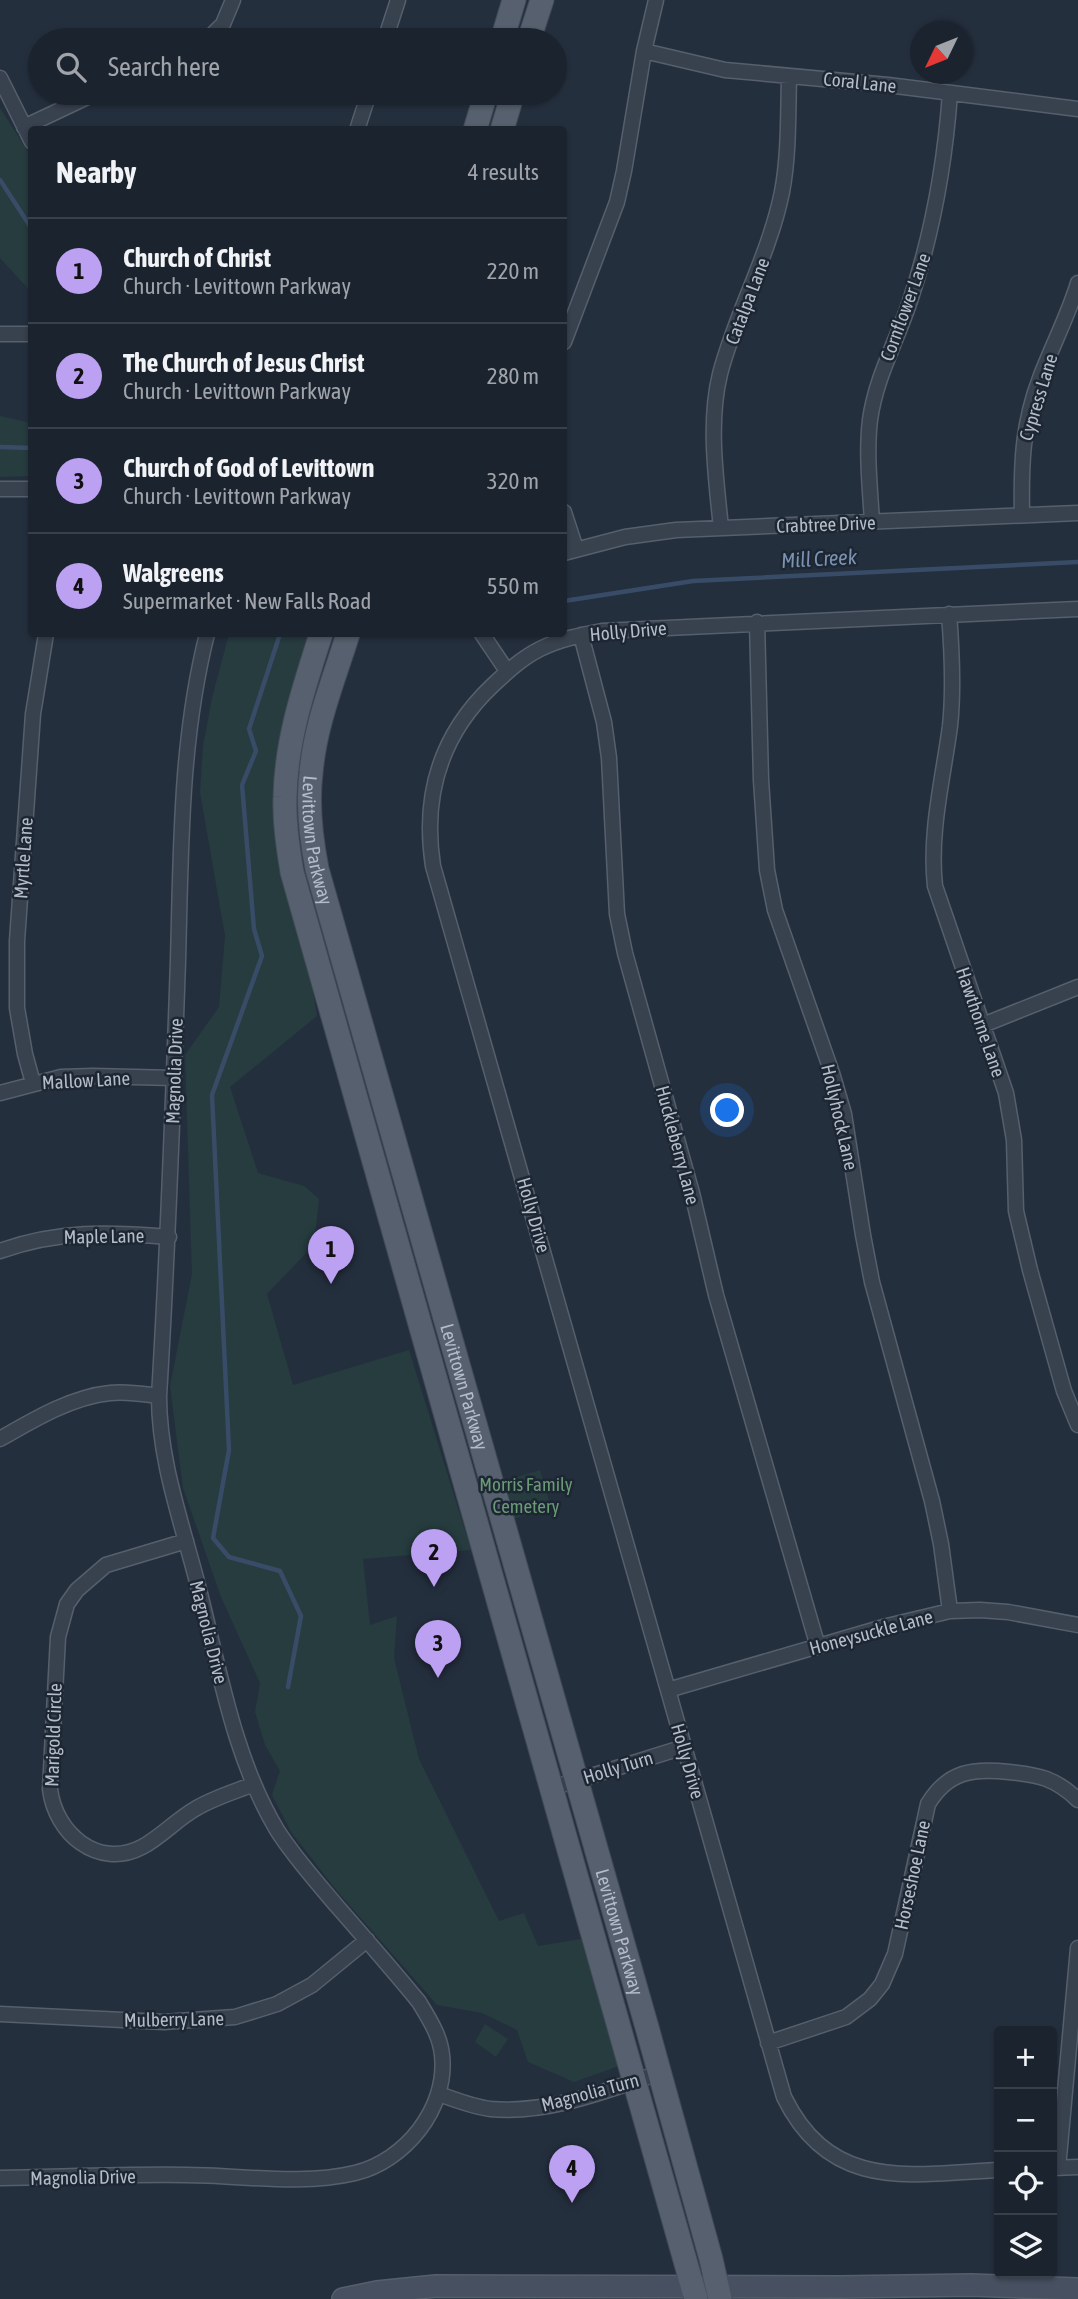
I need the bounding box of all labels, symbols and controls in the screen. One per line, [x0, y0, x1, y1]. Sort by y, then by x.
north arrow [910, 21, 973, 84]
search box [28, 28, 567, 105]
icon: search [52, 48, 90, 86]
text: Search here [108, 52, 220, 82]
street label: Coral Lane [822, 67, 898, 97]
text: Nearby [56, 155, 136, 189]
text: 4 results [468, 159, 539, 185]
text: Church of Christ [123, 243, 271, 273]
street label: Cornflower Lane [875, 250, 935, 364]
street label: Catalpa Lane [720, 254, 774, 348]
text: 1 [74, 258, 84, 284]
text: 220 m [487, 258, 539, 284]
text: Church · Levittown Parkway [123, 273, 351, 299]
text: The Church of Jesus Christ [123, 348, 364, 378]
street label: Cypress Lane [1014, 351, 1062, 443]
text: 2 [74, 363, 84, 389]
text: 280 m [487, 363, 539, 389]
text: Church · Levittown Parkway [123, 378, 351, 404]
text: Church of God of Levittown [123, 453, 374, 483]
text: 3 [74, 468, 84, 494]
text: 320 m [487, 468, 539, 494]
text: Church · Levittown Parkway [123, 483, 351, 509]
street label: Crabtree Drive [776, 511, 876, 537]
water label: Mill Creek [780, 544, 858, 572]
text: Walgreens [123, 558, 224, 588]
text: 4 [74, 573, 84, 599]
text: 550 m [487, 573, 539, 599]
text: Supermarket · New Falls Road [123, 588, 371, 614]
street label: Holly Drive [589, 617, 667, 645]
street label: Levittown Parkway [298, 775, 338, 907]
street label: Myrtle Lane [9, 817, 37, 899]
street label: Hawthorne Lane [952, 964, 1010, 1080]
street label: Magnolia Drive [161, 1018, 187, 1124]
street label: Hollyhock Lane [817, 1062, 863, 1172]
street label: Mallow Lane [41, 1067, 131, 1093]
street label: Huckleberry Lane [652, 1083, 704, 1207]
your location [710, 1093, 744, 1127]
street label: Holly Drive [513, 1175, 555, 1255]
street label: Maple Lane [63, 1224, 145, 1248]
pin: 1 [308, 1226, 354, 1284]
street label: Levittown Parkway [436, 1321, 493, 1453]
park label: Morris Family Cemetery [479, 1473, 573, 1517]
pin: 2 [411, 1529, 457, 1587]
street label: Magnolia Drive [186, 1578, 232, 1686]
street label: Honeysuckle Lane [807, 1605, 935, 1659]
pin: 3 [415, 1620, 461, 1678]
street label: Marigold Circle [40, 1683, 66, 1787]
street label: Holly Drive [667, 1721, 709, 1801]
street label: Holly Turn [581, 1746, 655, 1788]
street label: Horseshoe Lane [890, 1818, 934, 1932]
street label: Levittown Parkway [591, 1866, 648, 1998]
street label: Mulberry Lane [124, 2007, 224, 2031]
map controls [994, 2026, 1057, 2278]
button: + [994, 2026, 1057, 2089]
street label: Magnolia Turn [539, 2068, 641, 2116]
button: − [994, 2089, 1057, 2152]
pin: 4 [549, 2145, 595, 2203]
button: locate [994, 2152, 1057, 2215]
street label: Magnolia Drive [30, 2165, 136, 2189]
button: layers [994, 2215, 1057, 2278]

